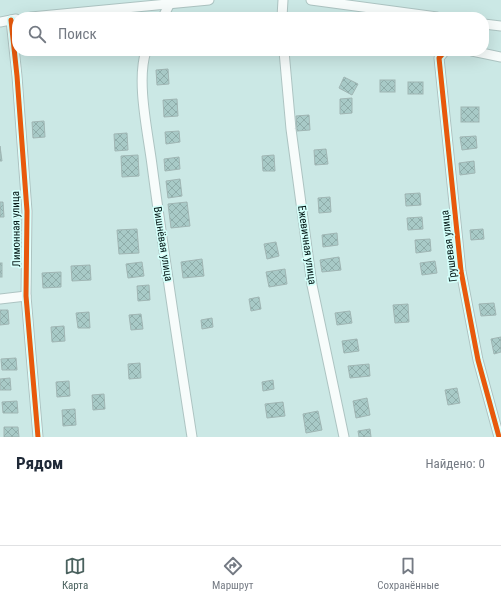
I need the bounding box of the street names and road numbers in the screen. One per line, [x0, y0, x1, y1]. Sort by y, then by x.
street label: Лимонная улица [9, 191, 23, 267]
street label: Ежевичная улица [295, 205, 319, 285]
street label: Вишнёвая улица [151, 206, 175, 282]
street label: Грушевая улица [438, 209, 460, 283]

